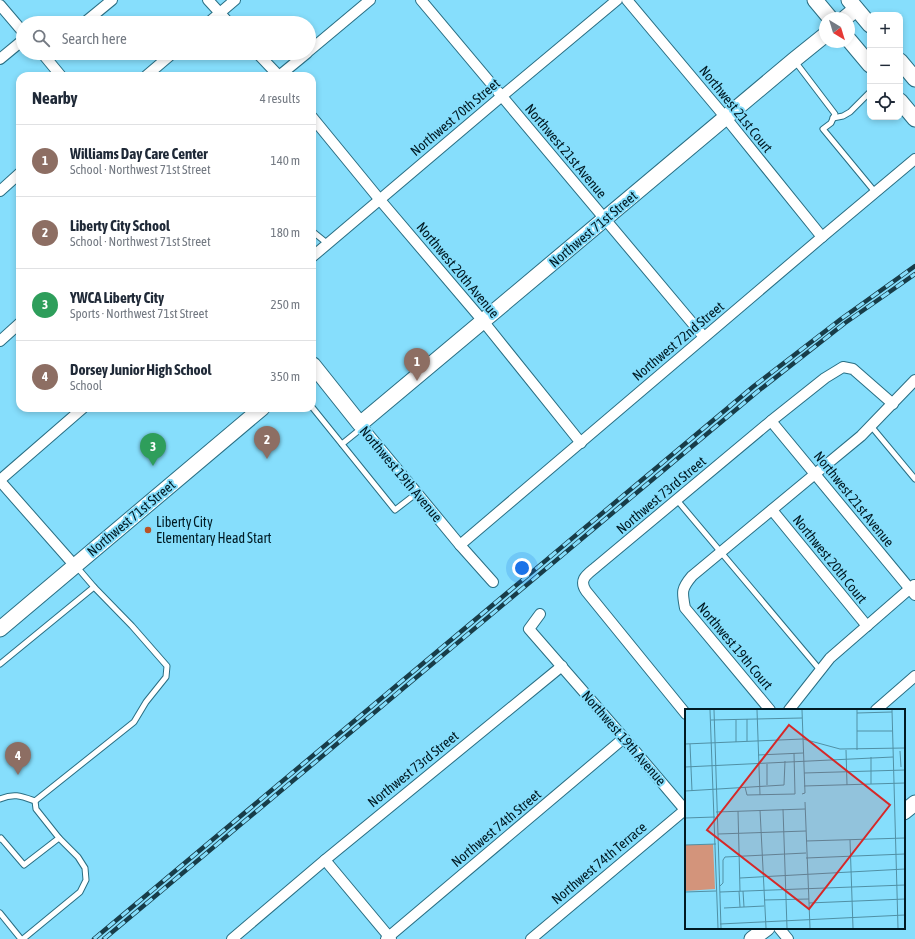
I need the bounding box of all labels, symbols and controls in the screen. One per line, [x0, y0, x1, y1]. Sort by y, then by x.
north arrow [819, 12, 855, 48]
map controls [867, 12, 903, 120]
button: + [867, 12, 903, 48]
search box [16, 16, 316, 60]
icon: search [30, 27, 52, 49]
text: Search here [62, 30, 127, 47]
button: − [867, 48, 903, 84]
street label: Northwest 21st Court [696, 62, 776, 156]
street label: Northwest 70th Street [407, 75, 503, 159]
button: locate [867, 84, 903, 120]
text: Nearby [32, 88, 78, 108]
text: 4 results [260, 91, 300, 106]
street label: Northwest 21st Avenue [522, 101, 610, 201]
text: Williams Day Care Center [70, 145, 208, 162]
text: 1 [42, 153, 48, 168]
text: 140 m [271, 153, 300, 168]
text: School · Northwest 71st Street [70, 162, 211, 177]
street label: Northwest 71st Street [546, 188, 640, 270]
text: Liberty City School [70, 217, 170, 234]
street label: Northwest 20th Avenue [413, 219, 503, 321]
text: 2 [42, 225, 48, 240]
text: 180 m [271, 225, 300, 240]
text: School · Northwest 71st Street [70, 234, 211, 249]
text: YWCA Liberty City [70, 289, 164, 306]
text: 3 [42, 297, 48, 312]
text: 250 m [271, 297, 300, 312]
street label: Northwest 72nd Street [629, 298, 727, 384]
text: Sports · Northwest 71st Street [70, 306, 208, 321]
pin: 1 [404, 348, 430, 381]
text: Dorsey Junior High School [70, 361, 212, 378]
text: 4 [42, 369, 48, 384]
text: 350 m [271, 369, 300, 384]
text: School [70, 378, 102, 393]
street label: Northwest 19th Avenue [356, 423, 446, 525]
pin: 2 [254, 426, 280, 459]
pin: 3 [140, 433, 166, 466]
street label: Northwest 21st Avenue [811, 448, 897, 550]
street label: Northwest 73rd Street [613, 453, 709, 537]
street label: Northwest 71st Street [84, 477, 178, 559]
street label: Northwest 20th Court [790, 512, 870, 606]
place label: Liberty City Elementary Head Start [156, 514, 271, 546]
marker: Liberty City Elementary Head Start [143, 525, 153, 535]
your location [512, 558, 532, 578]
street label: Northwest 19th Court [694, 599, 776, 693]
street label: Northwest 19th Avenue [579, 688, 669, 788]
inset map [685, 709, 905, 929]
street label: Northwest 73rd Street [365, 728, 461, 810]
pin: 4 [5, 742, 31, 775]
street label: Northwest 74th Street [448, 786, 544, 870]
street label: Northwest 74th Terrace [548, 819, 650, 907]

